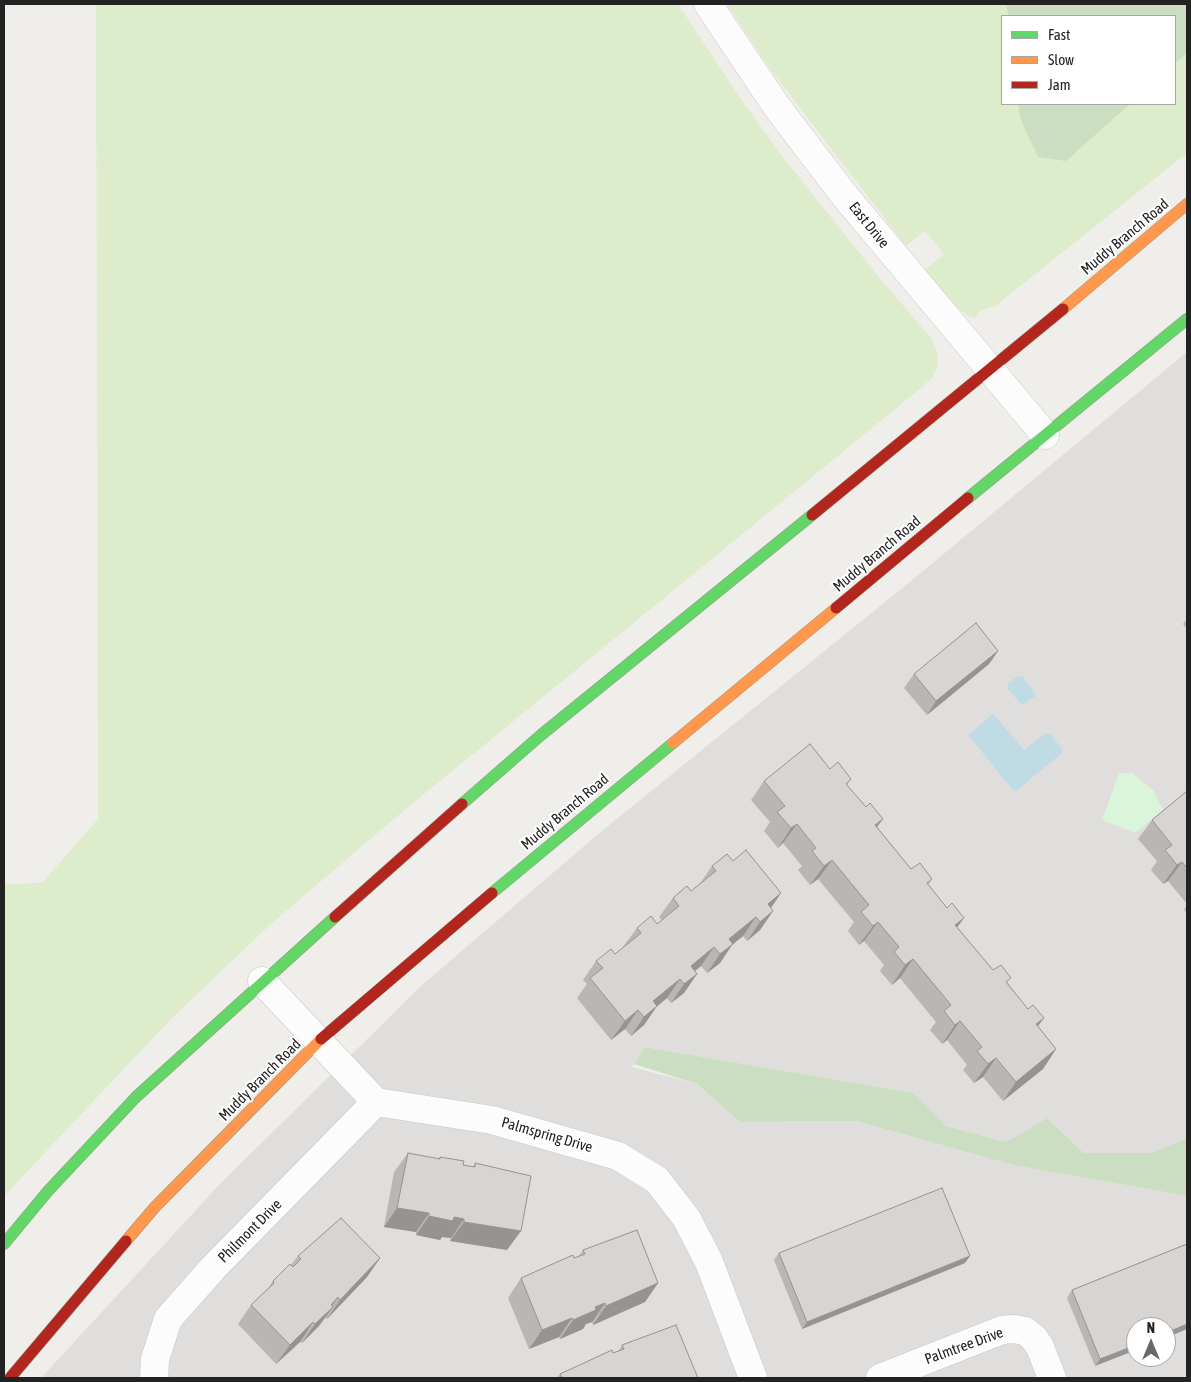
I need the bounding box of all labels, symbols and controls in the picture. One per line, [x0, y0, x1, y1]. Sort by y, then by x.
legend [1001, 15, 1176, 105]
text: Fast [1048, 26, 1070, 43]
text: Slow [1048, 51, 1074, 68]
text: Jam [1048, 76, 1071, 93]
street label: Muddy Branch Road [1078, 195, 1172, 279]
street label: East Drive [845, 198, 893, 252]
street label: Muddy Branch Road [830, 512, 924, 596]
street label: Muddy Branch Road [518, 770, 612, 854]
street label: Muddy Branch Road [215, 1035, 305, 1125]
street label: Palmspring Drive [499, 1113, 595, 1157]
street label: Philmont Drive [214, 1195, 286, 1267]
north arrow [1126, 1317, 1176, 1367]
text: N [1147, 1320, 1155, 1336]
street label: Palmtree Drive [922, 1323, 1006, 1369]

